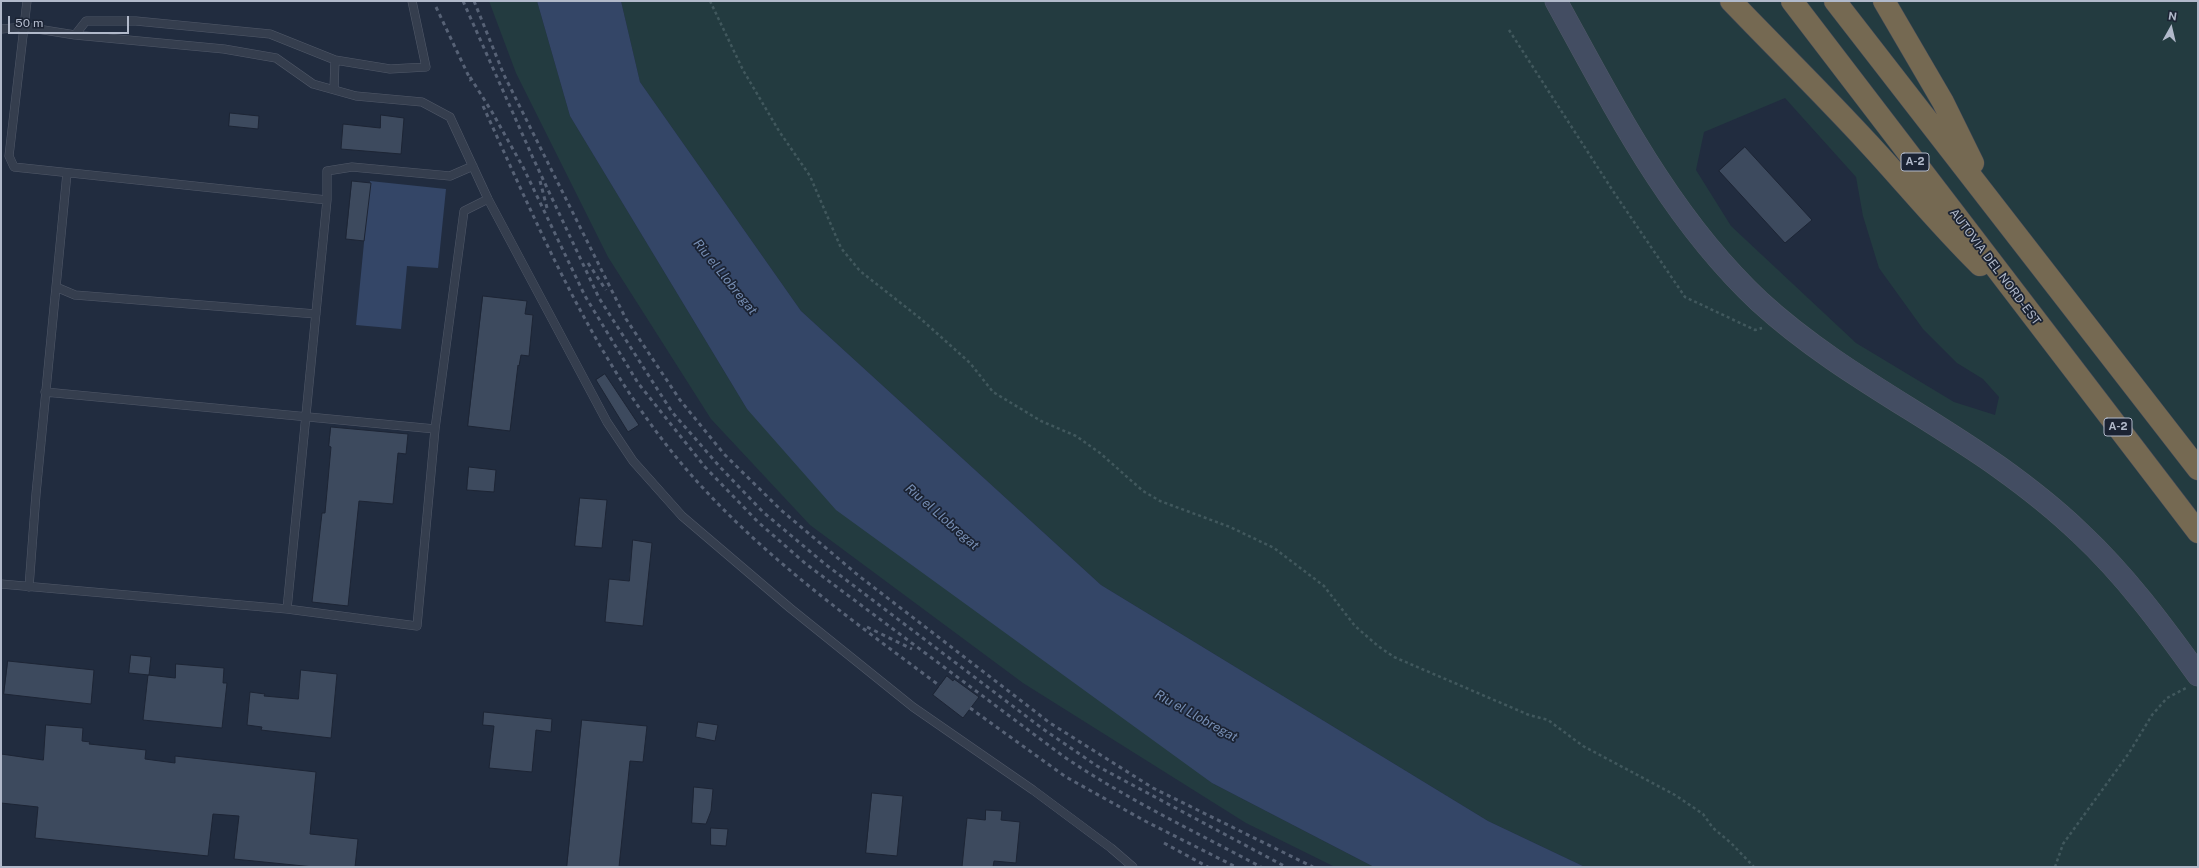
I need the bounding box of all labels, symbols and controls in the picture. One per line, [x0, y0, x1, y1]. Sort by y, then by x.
scale bar [10, 8, 131, 34]
north arrow [2151, 8, 2191, 48]
text: N [2168, 10, 2178, 23]
text: 50 m [15, 16, 43, 30]
road number: A-2 [1901, 153, 1929, 171]
street label: AUTOVIA DEL NORD-EST [1947, 206, 2043, 328]
water label: Riu el Llobregat [690, 236, 760, 318]
road number: A-2 [2104, 418, 2132, 436]
water label: Riu el Llobregat [902, 481, 982, 553]
water label: Riu el Llobregat [1152, 687, 1240, 745]

